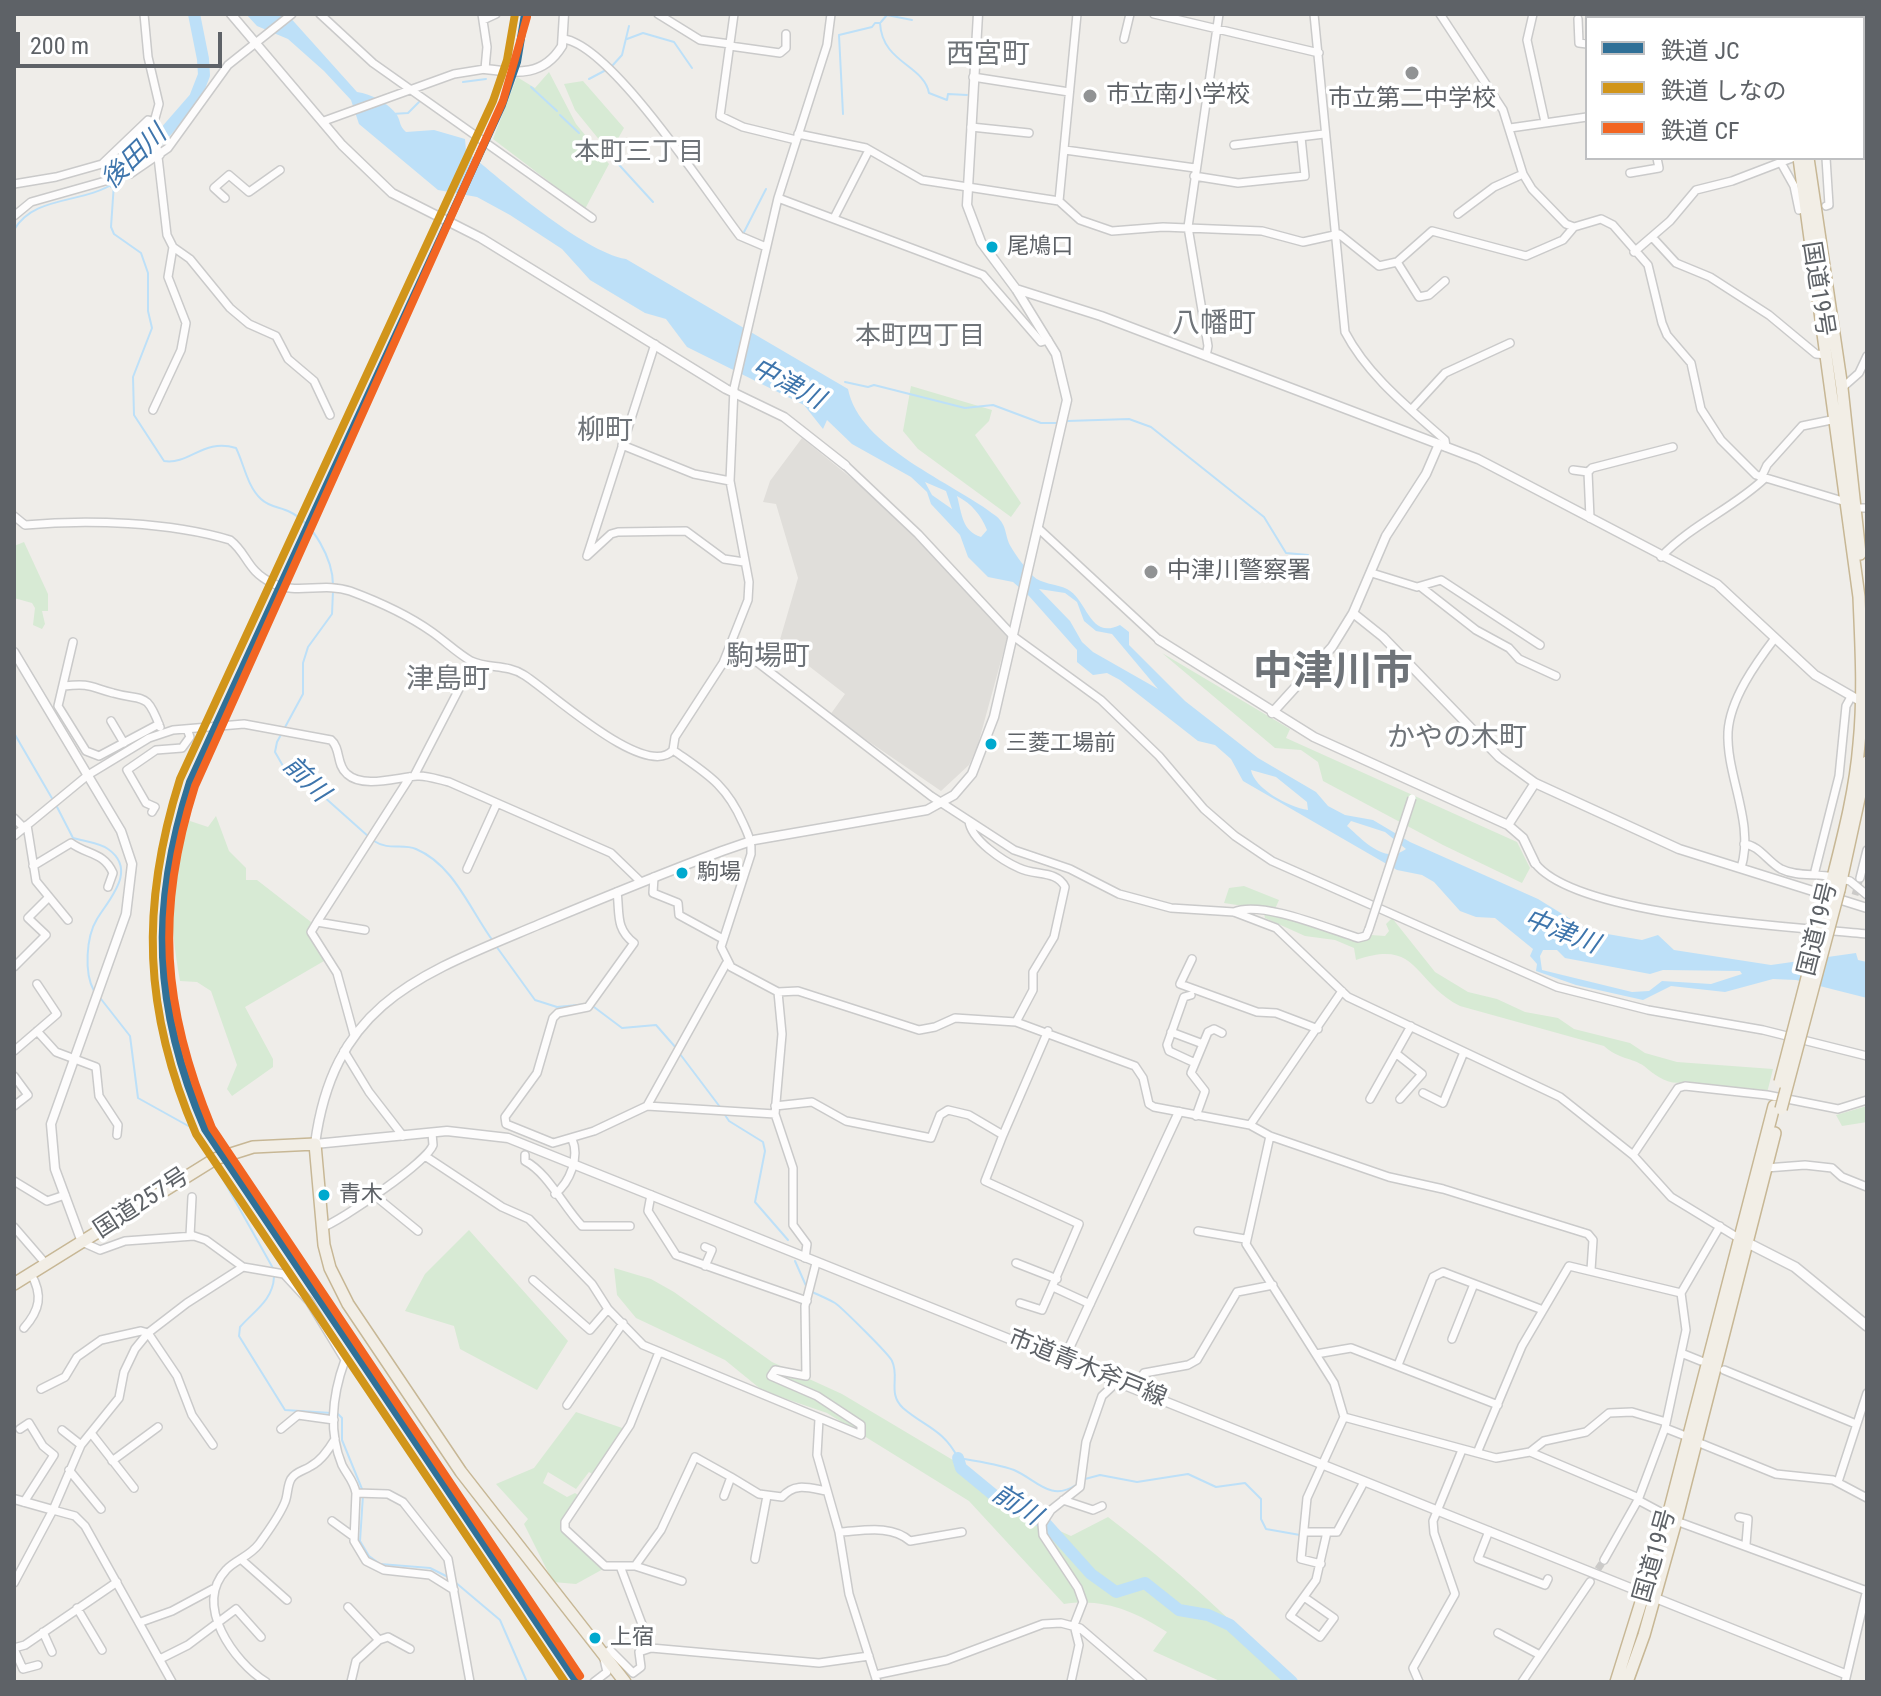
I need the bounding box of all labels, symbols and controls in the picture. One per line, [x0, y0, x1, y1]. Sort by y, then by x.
scale bar [20, 16, 226, 66]
legend [1585, 16, 1865, 160]
text: 200 m [30, 32, 89, 60]
text: 鉄道 JC [1661, 37, 1740, 65]
district label: 西宮町 [946, 39, 1030, 73]
marker: 市立第二中学校 [1403, 64, 1421, 82]
text: 鉄道 しなの [1661, 77, 1787, 105]
place label: 市立南小学校 [1106, 82, 1250, 110]
place label: 市立第二中学校 [1328, 86, 1496, 114]
marker: 市立南小学校 [1081, 87, 1099, 105]
text: 鉄道 CF [1661, 117, 1740, 145]
water label: 後田川 [96, 120, 174, 196]
district label: 本町三丁目 [574, 137, 704, 169]
place label: 尾鳩口 [1007, 234, 1073, 260]
marker: 尾鳩口 [984, 239, 1000, 255]
street label: 国道19号 [1795, 239, 1839, 339]
district label: 八幡町 [1172, 308, 1256, 342]
district label: 本町四丁目 [855, 321, 985, 353]
water label: 中津川 [745, 353, 829, 417]
district label: 柳町 [577, 415, 633, 449]
place label: 中津川警察署 [1167, 558, 1311, 586]
marker: 中津川警察署 [1142, 563, 1160, 581]
district label: 駒場町 [726, 641, 810, 675]
district label: 中津川市 [1253, 650, 1413, 698]
district label: 津島町 [406, 664, 490, 698]
district label: かやの木町 [1387, 722, 1527, 756]
place label: 三菱工場前 [1006, 731, 1116, 757]
marker: 三菱工場前 [983, 736, 999, 752]
water label: 前川 [275, 751, 335, 809]
place label: 駒場 [697, 860, 741, 886]
marker: 駒場 [674, 865, 690, 881]
street label: 国道19号 [1793, 879, 1845, 979]
water label: 中津川 [1519, 904, 1603, 962]
street label: 国道257号 [89, 1163, 195, 1245]
place label: 青木 [339, 1182, 383, 1208]
marker: 青木 [316, 1187, 332, 1203]
street label: 市道青木斧戸線 [1004, 1324, 1170, 1414]
water label: 前川 [986, 1479, 1046, 1533]
street label: 国道19号 [1629, 1506, 1683, 1606]
place label: 上宿 [610, 1625, 654, 1651]
marker: 上宿 [587, 1630, 603, 1646]

